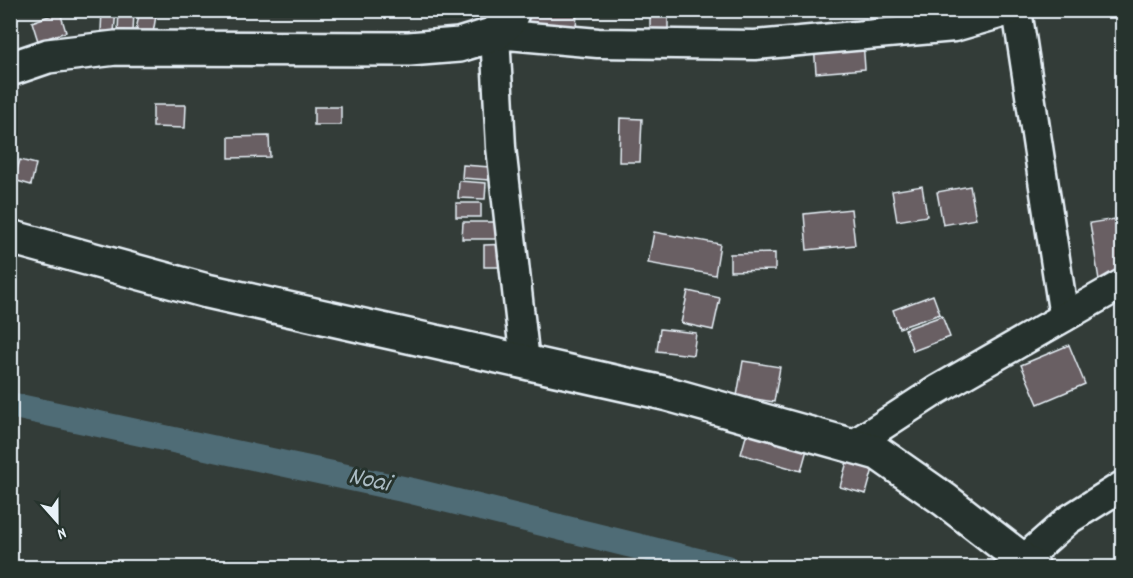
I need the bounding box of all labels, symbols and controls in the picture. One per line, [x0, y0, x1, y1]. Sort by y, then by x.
water label: Noai [345, 459, 397, 504]
north arrow [27, 491, 87, 551]
text: N [54, 521, 69, 545]

